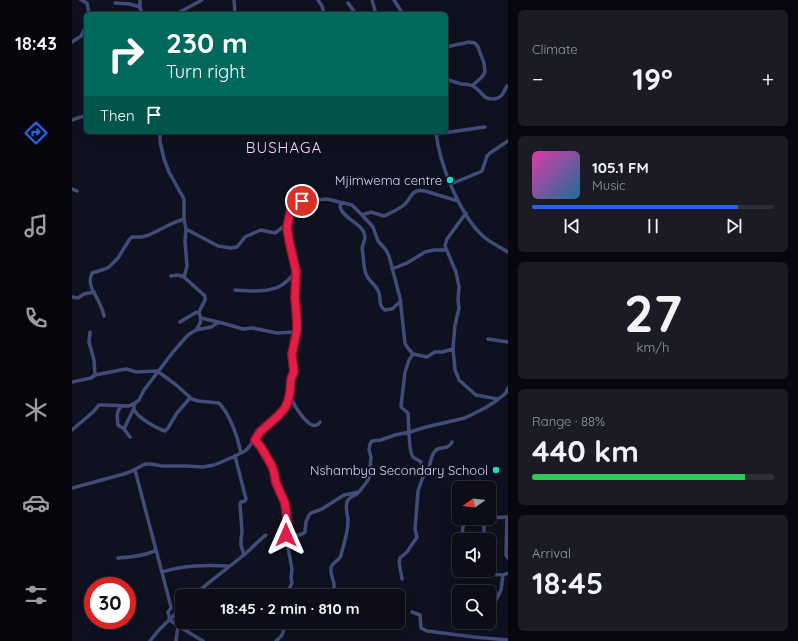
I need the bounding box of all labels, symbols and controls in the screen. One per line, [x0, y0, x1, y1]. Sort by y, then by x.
text: 230 m [166, 25, 248, 60]
icon: right [100, 28, 152, 80]
text: 18:43 [15, 32, 57, 55]
text: Climate [532, 41, 578, 57]
text: Turn right [166, 60, 246, 83]
text: 19° [632, 60, 673, 98]
text: − [532, 65, 543, 93]
text: + [762, 65, 774, 93]
icon: arrive [143, 104, 165, 126]
text: Then [100, 106, 135, 125]
icon: directions [22, 119, 50, 147]
district label: BUSHAGA [246, 138, 322, 157]
text: 105.1 FM [592, 158, 649, 177]
place label: Mjimwema centre [335, 172, 442, 188]
marker: Mjimwema centre [445, 175, 455, 185]
text: Music [592, 177, 626, 193]
pin [285, 184, 319, 218]
icon: arrive [291, 190, 313, 212]
icon: music [22, 212, 50, 240]
icon: previous [561, 215, 583, 237]
icon: pause [642, 215, 664, 237]
icon: next [723, 215, 745, 237]
text: 27 [624, 280, 682, 345]
icon: phone [22, 304, 50, 332]
text: km/h [637, 339, 669, 355]
icon: climate [22, 396, 50, 424]
text: Range · 88% [532, 413, 605, 429]
text: 440 km [532, 432, 639, 470]
place label: Nshambya Secondary School [310, 462, 488, 478]
marker: Nshambya Secondary School [491, 465, 501, 475]
north arrow [452, 481, 496, 525]
map controls [452, 481, 496, 629]
icon: car [22, 489, 50, 517]
position arrow [265, 514, 307, 556]
button: sound [452, 533, 496, 577]
text: Arrival [532, 545, 571, 561]
text: 18:45 [532, 564, 603, 602]
speed limit sign: 30 [84, 577, 136, 629]
icon: filters [22, 581, 50, 609]
button: search [452, 585, 496, 629]
text: 18:45 · 2 min · 810 m [220, 599, 360, 618]

